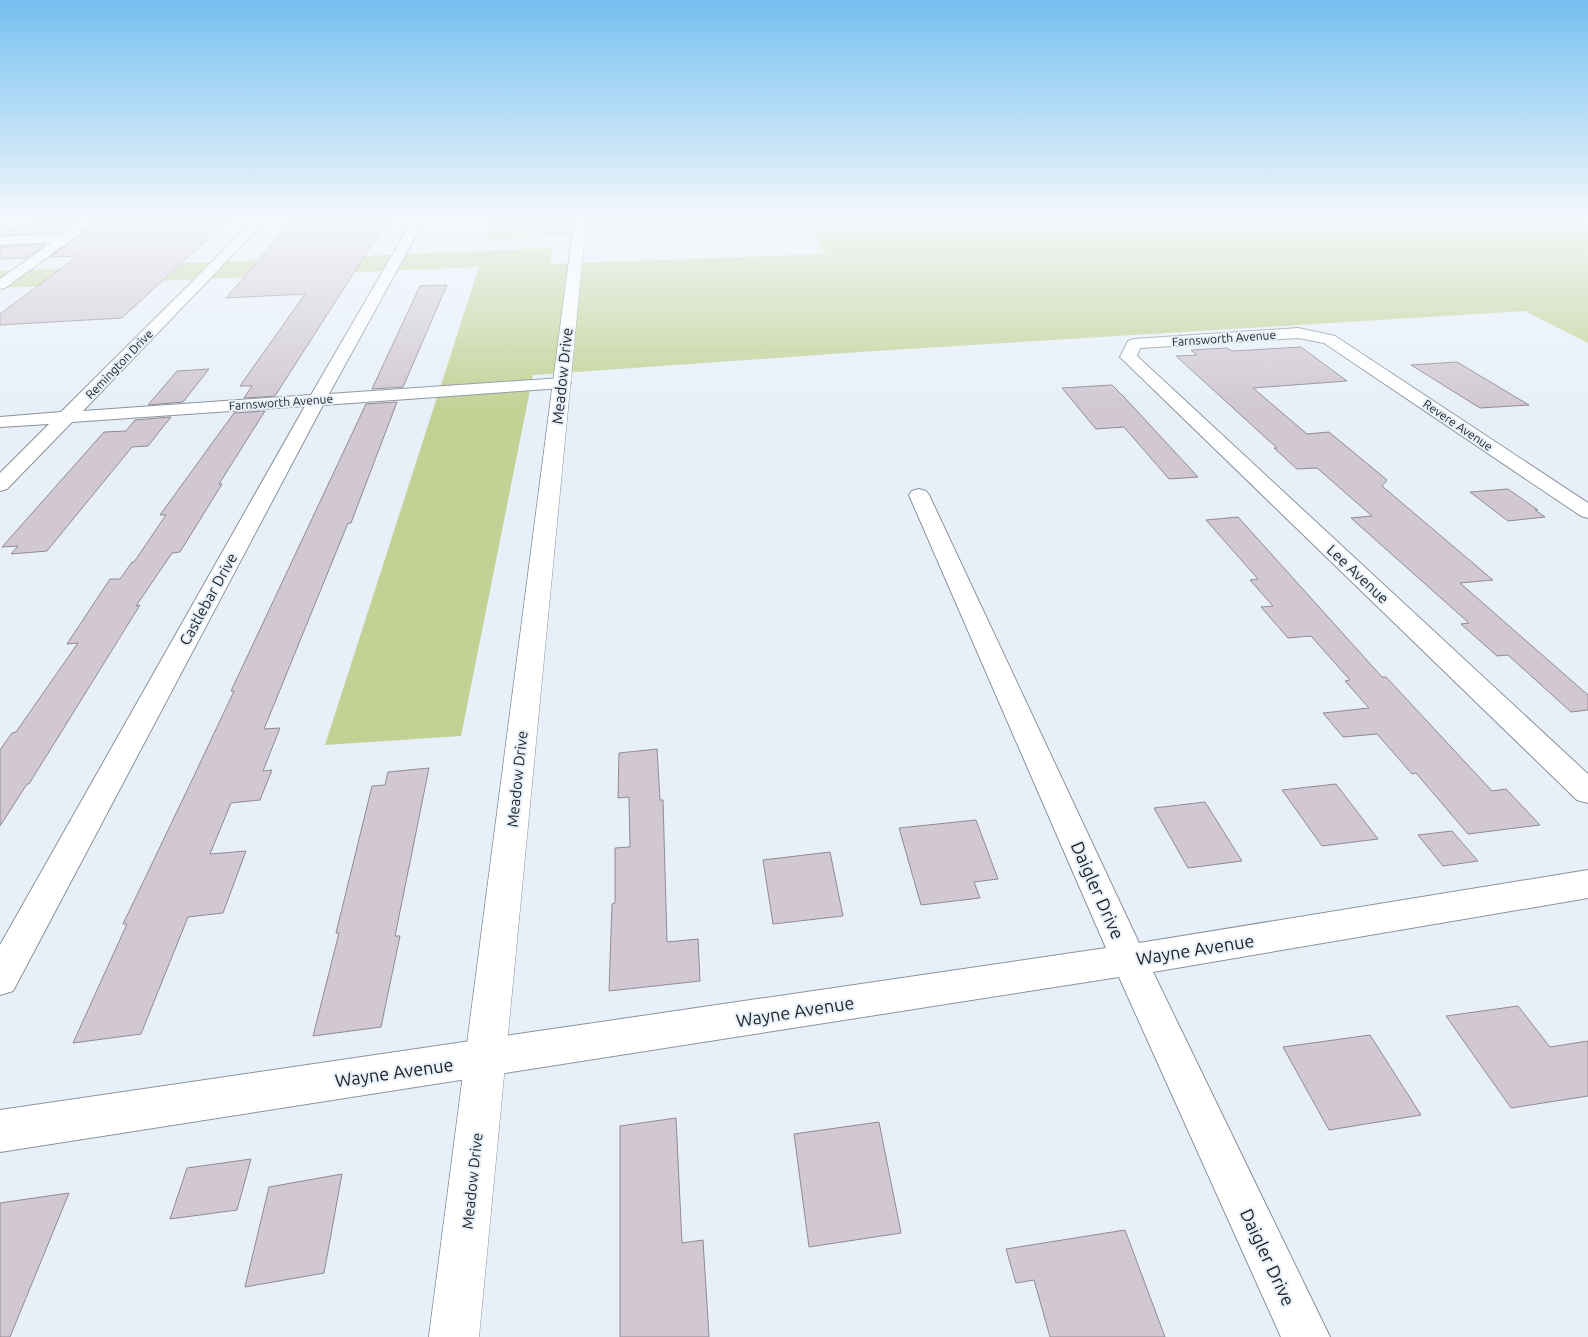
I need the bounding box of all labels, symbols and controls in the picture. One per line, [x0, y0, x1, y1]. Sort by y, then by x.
street label: Remington Drive [83, 327, 155, 401]
street label: Meadow Drive [548, 327, 576, 425]
street label: Farnsworth Avenue [1172, 328, 1276, 348]
street label: Farnsworth Avenue [229, 392, 333, 412]
street label: Revere Avenue [1421, 397, 1495, 453]
street label: Lee Avenue [1324, 541, 1392, 607]
street label: Castlebar Drive [176, 550, 240, 648]
street label: Meadow Drive [503, 730, 531, 828]
street label: Daigler Drive [1068, 838, 1128, 942]
street label: Wayne Avenue [1135, 930, 1255, 968]
street label: Wayne Avenue [735, 992, 855, 1030]
street label: Wayne Avenue [334, 1054, 454, 1090]
street label: Meadow Drive [458, 1132, 486, 1230]
street label: Daigler Drive [1237, 1205, 1299, 1309]

